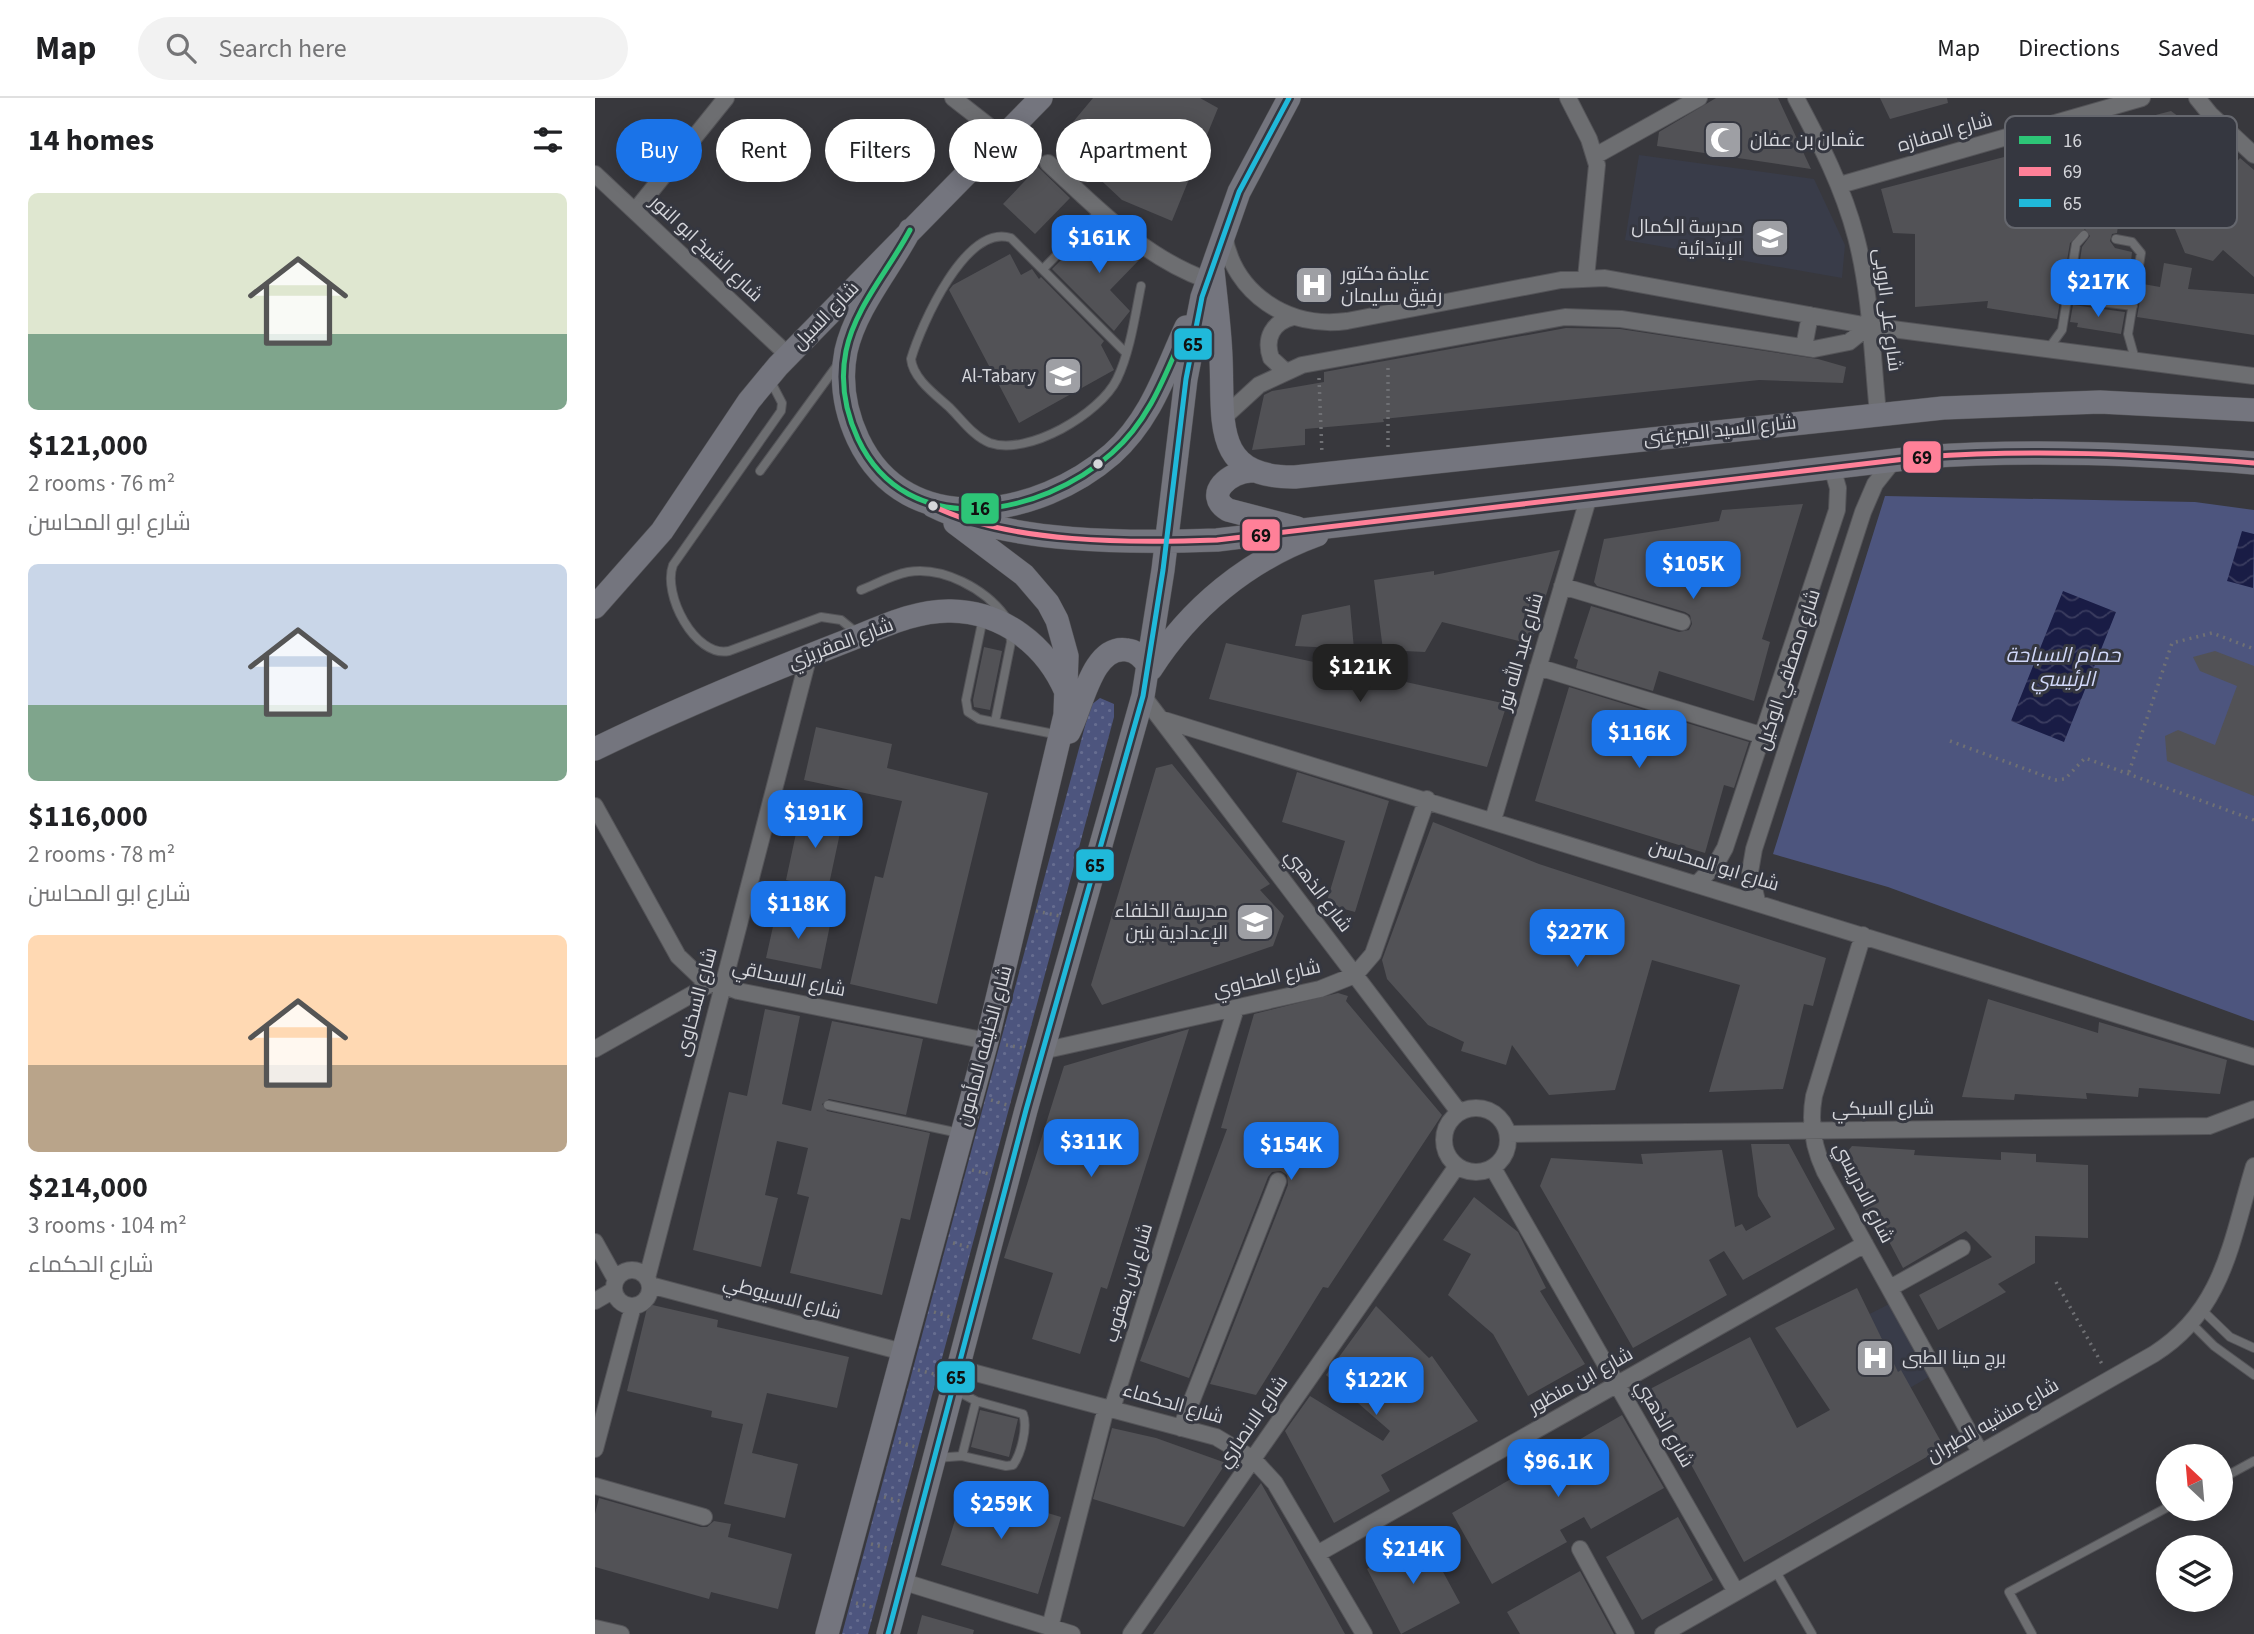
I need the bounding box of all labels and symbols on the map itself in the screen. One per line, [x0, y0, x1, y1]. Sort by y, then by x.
street label: شارع المفازه [1894, 107, 1996, 159]
legend [2005, 116, 2237, 228]
mosque icon: عثمان بن عفان [1702, 119, 1744, 161]
place label: عثمان بن عفان [1750, 127, 1866, 154]
text: 16 [2063, 128, 2082, 155]
text: 69 [2063, 159, 2082, 186]
street label: شارع الشيخ ابو النور [643, 189, 768, 308]
text: 65 [2063, 191, 2082, 218]
place label: مدرسة الكمال الإبتدائية [1631, 214, 1743, 263]
pin: $161K [1050, 216, 1148, 275]
school or university icon: مدرسة الكمال الإبتدائية [1749, 217, 1791, 259]
street label: شارع على الروبى [1866, 247, 1908, 373]
pin: $217K [2049, 260, 2147, 319]
place label: عيادة دكتور رفيق سليمان [1340, 261, 1442, 310]
hospital icon: عيادة دكتور رفيق سليمان [1293, 264, 1335, 306]
street label: شارع السيل [786, 276, 866, 356]
line badge: 65 [1173, 327, 1213, 361]
text: 65 [1183, 332, 1203, 359]
school or university icon: Al-Tabary [1042, 355, 1084, 397]
place label: Al-Tabary [962, 363, 1036, 390]
street label: شارع السيد الميرغنى [1642, 410, 1798, 452]
line badge: 69 [1902, 440, 1942, 474]
text: 69 [1912, 445, 1932, 472]
unlabelled marker [1091, 457, 1105, 471]
line badge: 16 [960, 492, 1000, 525]
text: 16 [970, 496, 990, 523]
unlabelled marker [926, 499, 940, 513]
line badge: 69 [1241, 518, 1281, 552]
text: 69 [1251, 523, 1271, 550]
pin: $105K [1644, 542, 1742, 601]
street label: شارع مصطفي الوكيل [1750, 586, 1828, 754]
street label: شارع عبد الله نور [1491, 590, 1551, 715]
street label: شارع المقريزي [784, 612, 898, 676]
water label: حمام السباحة الرئيسي [2005, 640, 2122, 695]
pin: $121K [1311, 644, 1409, 704]
pin: $116K [1590, 710, 1688, 770]
pin: $191K [766, 790, 864, 850]
street label: شارع ابو المحاسن [1646, 833, 1782, 899]
street label: شارع الذهبي [1278, 844, 1358, 938]
line badge: 65 [1075, 848, 1115, 882]
text: 65 [1085, 853, 1105, 880]
pin: $118K [749, 882, 847, 941]
place label: مدرسة الخلفاء الإعدادية بنين [1114, 898, 1228, 947]
school or university icon: مدرسة الخلفاء الإعدادية بنين [1234, 901, 1276, 943]
pin: $227K [1528, 910, 1626, 969]
street label: شارع السخاوى [670, 945, 724, 1059]
street label: شارع الاسحاقي [730, 954, 848, 1004]
street label: شارع الطحاوي [1211, 954, 1323, 1004]
street label: شارع الخليفه المأمون [951, 963, 1019, 1129]
street label: شارع السبكي [1832, 1095, 1934, 1123]
pin: $311K [1042, 1119, 1140, 1179]
pin: $154K [1242, 1122, 1340, 1182]
street label: شارع الادريسي [1826, 1138, 1900, 1248]
street label: شارع ابن يعقوب [1098, 1220, 1160, 1346]
street label: شارع الاسيوطي [720, 1269, 844, 1327]
hospital icon: برج مينا الطبى [1854, 1337, 1896, 1379]
street label: شارع ابن منظور [1523, 1341, 1638, 1421]
place label: برج مينا الطبى [1902, 1345, 2006, 1372]
pin: $122K [1327, 1358, 1425, 1417]
line badge: 65 [936, 1360, 976, 1394]
text: 65 [946, 1365, 966, 1392]
street label: شارع الانصاري [1211, 1370, 1295, 1474]
street label: شارع منشيه الطيران [1922, 1372, 2064, 1470]
street label: شارع الذهبي [1628, 1375, 1700, 1473]
street label: شارع الحكماء [1119, 1377, 1227, 1431]
pin: $96.1K [1501, 1440, 1615, 1499]
north arrow [2156, 1444, 2233, 1521]
pin: $259K [952, 1482, 1050, 1541]
pin: $214K [1364, 1526, 1462, 1586]

